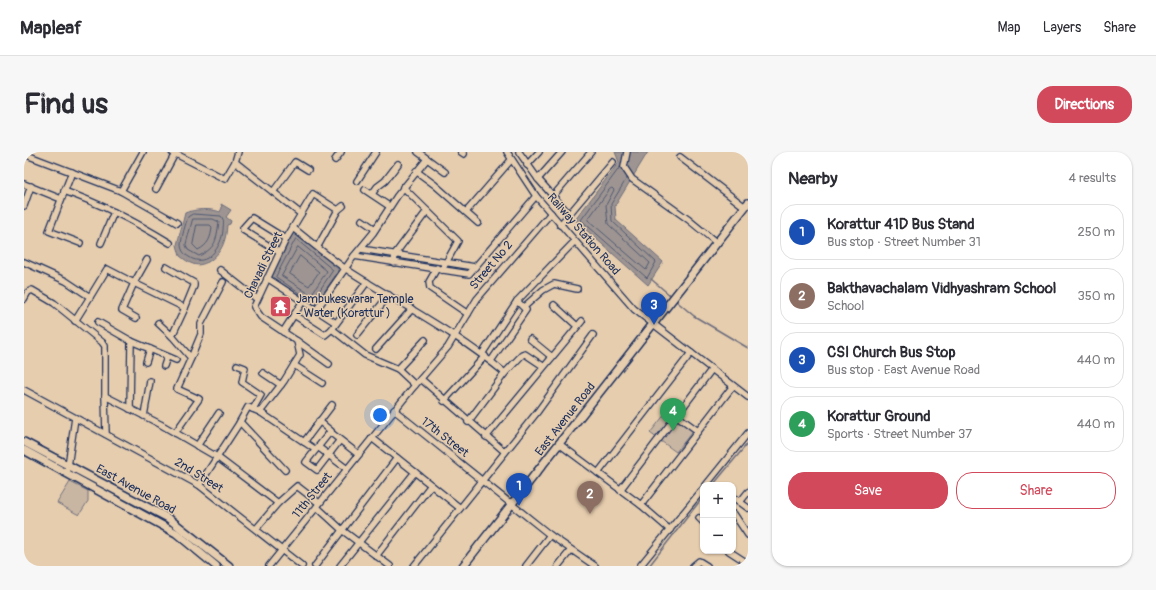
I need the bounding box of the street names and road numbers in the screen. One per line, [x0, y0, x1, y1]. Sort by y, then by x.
street label: Railway Station Road [544, 190, 623, 278]
street label: Chavadi Street [241, 229, 286, 301]
street label: Street No 2 [467, 238, 516, 293]
street label: East Avenue Road [532, 380, 599, 459]
street label: 17th Street [418, 414, 472, 461]
street label: 2nd Street [172, 455, 226, 496]
street label: East Avenue Road [93, 461, 178, 518]
street label: 11th Street [289, 469, 336, 521]

